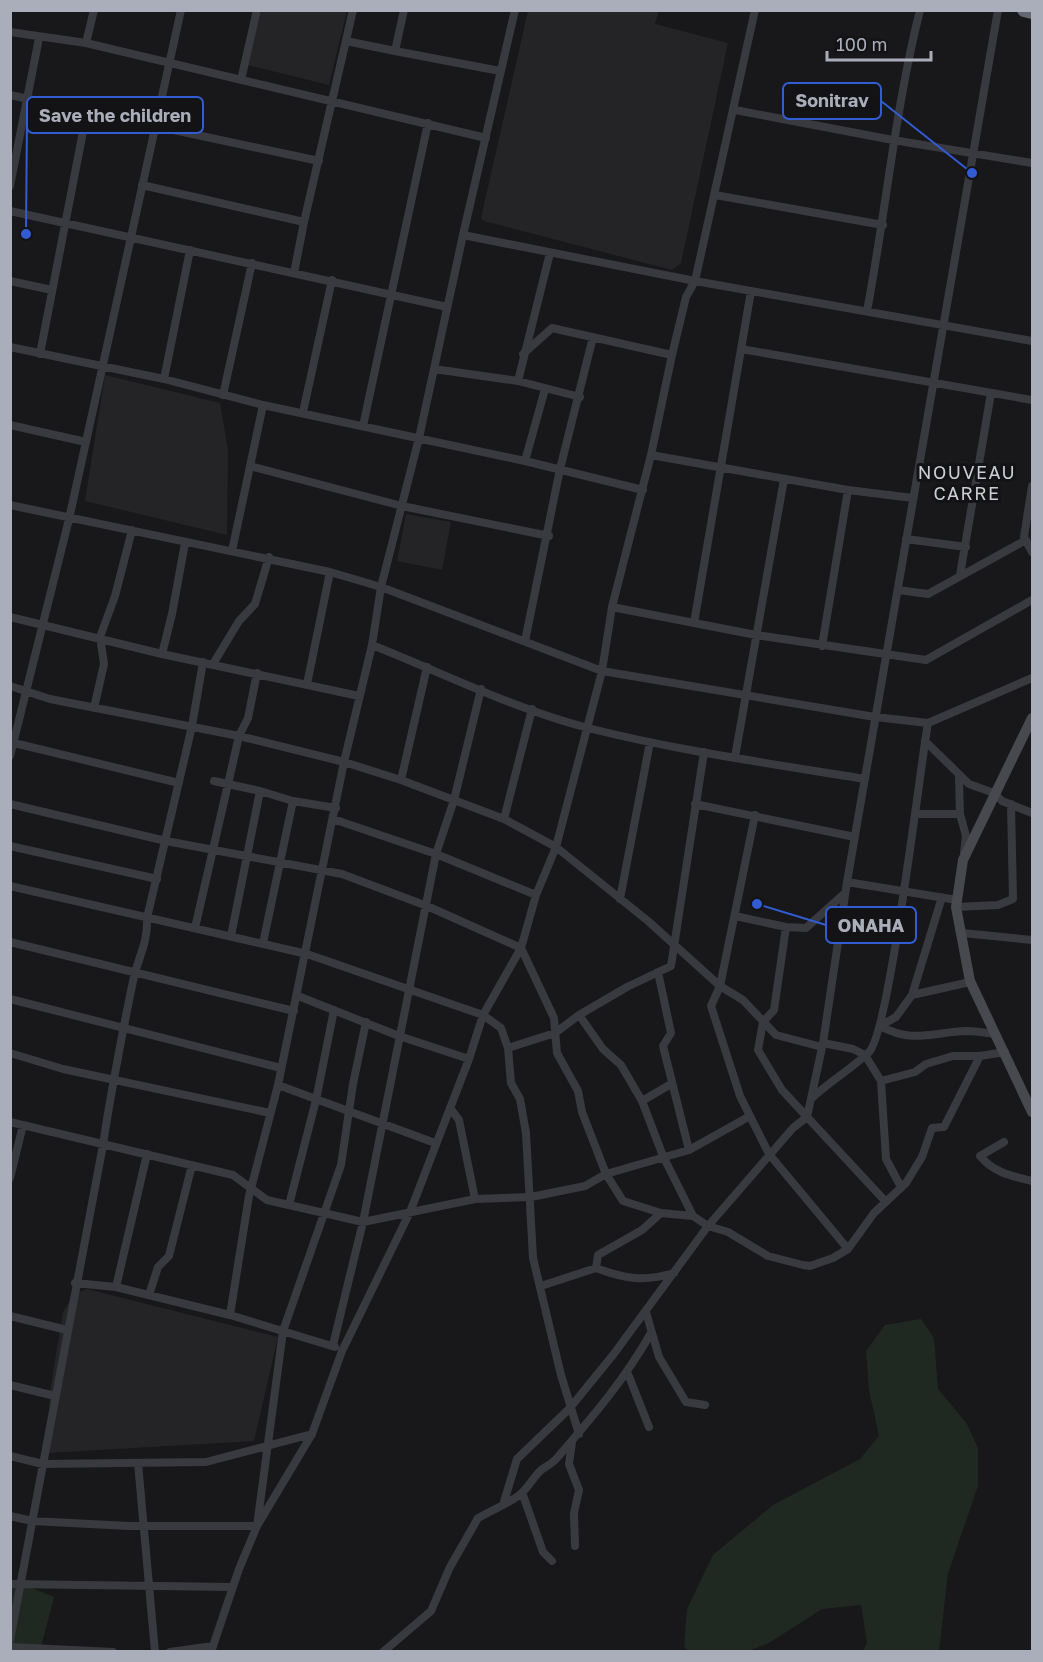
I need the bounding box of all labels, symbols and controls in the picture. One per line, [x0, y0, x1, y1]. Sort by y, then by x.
scale bar [827, 24, 930, 62]
text: 100 m [836, 33, 887, 55]
callout: Sonitrav [783, 83, 881, 119]
text: Sonitrav [795, 89, 869, 111]
callout: Save the children [27, 97, 203, 133]
text: Save the children [39, 104, 191, 126]
district label: NOUVEAU CARRE [918, 461, 1016, 504]
callout: ONAHA [826, 907, 916, 943]
text: ONAHA [838, 914, 905, 936]

